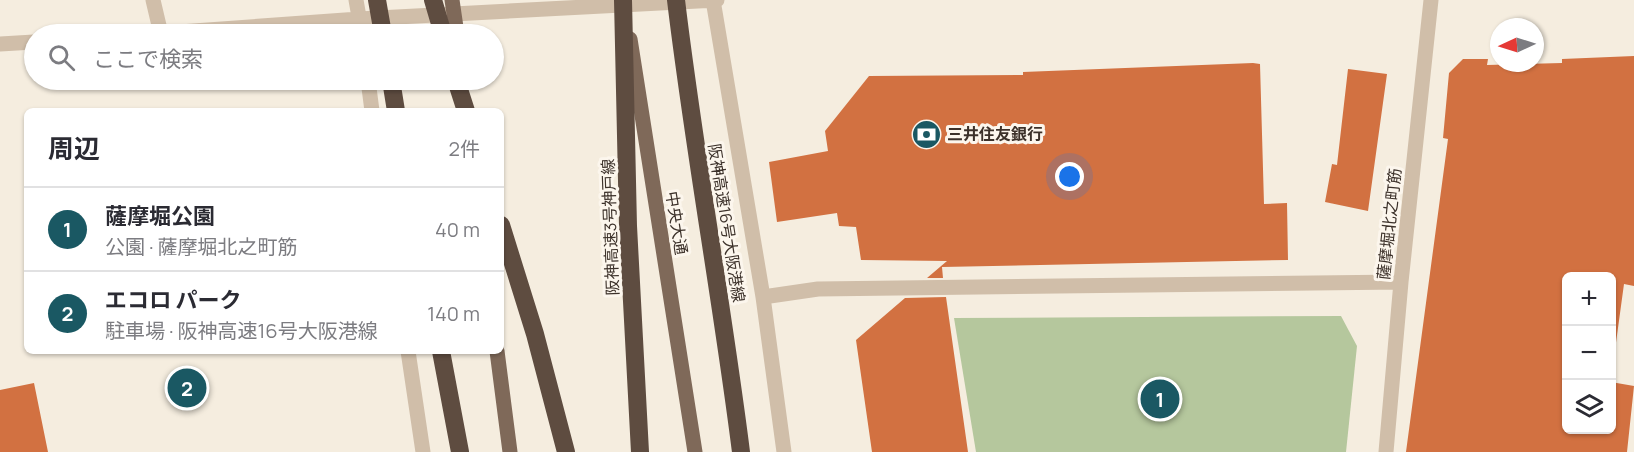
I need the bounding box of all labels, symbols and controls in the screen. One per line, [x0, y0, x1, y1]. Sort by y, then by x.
north arrow [1490, 18, 1544, 72]
search box [24, 24, 504, 90]
icon: search [45, 41, 78, 74]
text: ここで検索 [93, 44, 203, 74]
bank icon: 三井住友銀行 [910, 118, 942, 150]
place label: 三井住友銀行 [947, 123, 1043, 145]
text: 周辺 [48, 130, 100, 166]
text: 2件 [449, 135, 480, 162]
street label: 阪神高速16号大阪港線 [704, 142, 750, 304]
street label: 阪神高速3号神戸線 [597, 158, 623, 296]
your location [1055, 162, 1084, 191]
street label: 薩摩堀北之町筋 [1372, 167, 1406, 281]
street label: 中央大通 [661, 190, 693, 256]
text: 薩摩堀公園 [105, 201, 215, 231]
text: 1 [63, 216, 72, 243]
text: 40 m [435, 216, 480, 243]
text: 公園 · 薩摩堀北之町筋 [105, 233, 298, 260]
map controls [1562, 272, 1616, 434]
button: + [1562, 272, 1616, 326]
text: エコロ パーク [105, 285, 241, 315]
text: 2 [62, 300, 73, 327]
text: 140 m [427, 300, 480, 327]
text: 駐車場 · 阪神高速16号大阪港線 [105, 317, 378, 344]
button: − [1562, 326, 1616, 380]
pin: 2 [168, 366, 207, 410]
pin: 1 [1140, 376, 1180, 422]
button: layers [1562, 380, 1616, 434]

